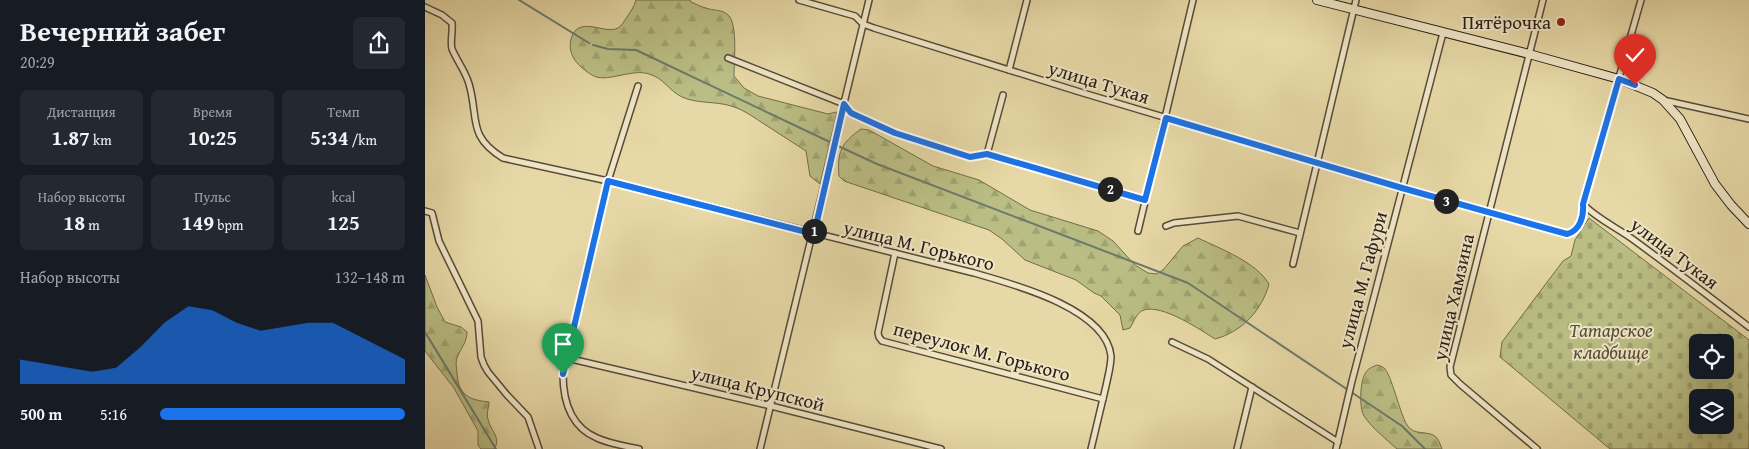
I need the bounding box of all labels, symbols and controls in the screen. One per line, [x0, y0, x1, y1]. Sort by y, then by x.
place label: Пятёрочка [1462, 8, 1551, 36]
text: Вечерний забег [20, 10, 225, 51]
marker: Пятёрочка [1555, 16, 1567, 28]
button: share [353, 17, 405, 69]
pin [1614, 34, 1656, 85]
icon: check [1621, 41, 1649, 69]
text: 20:29 [20, 50, 55, 74]
street label: улица Тукая [1044, 53, 1153, 111]
text: Дистанция [47, 102, 116, 122]
text: Время [193, 102, 232, 122]
text: Темп [327, 102, 360, 122]
text: 1.87 [51, 122, 90, 153]
text: 10:25 [188, 122, 237, 153]
text: 5:34 [310, 122, 349, 153]
text: km [90, 130, 112, 150]
text: /km [349, 130, 377, 150]
pin: 2 [1097, 176, 1123, 202]
text: 2 [1107, 179, 1114, 199]
text: Набор высоты [38, 187, 125, 207]
text: Пульс [194, 187, 231, 207]
text: kcal [332, 187, 355, 207]
pin: 3 [1433, 188, 1459, 214]
text: 3 [1443, 191, 1450, 211]
text: 18 [63, 207, 85, 238]
text: 149 [182, 207, 214, 238]
text: 125 [327, 207, 360, 238]
street label: улица М. Гафури [1330, 208, 1394, 353]
street label: улица Тукая [1624, 210, 1725, 296]
street label: улица М. Горького [840, 212, 997, 277]
text: m [85, 215, 100, 235]
text: bpm [214, 215, 243, 235]
pin: 1 [801, 218, 827, 244]
text: 1 [811, 221, 818, 241]
street label: улица Хамзина [1425, 231, 1481, 364]
text: Набор высоты [20, 265, 120, 289]
text: 132–148 m [335, 265, 405, 289]
street label: переулок М. Горького [890, 314, 1074, 388]
park label: Татарское кладбище [1569, 316, 1653, 366]
pin [542, 323, 584, 374]
icon: arrive [549, 330, 577, 358]
map controls [1689, 334, 1734, 434]
button: locate [1689, 334, 1734, 379]
street label: улица Крупской [687, 358, 828, 418]
button: layers [1689, 389, 1734, 434]
text: 500 m [20, 402, 62, 426]
text: 5:16 [100, 402, 127, 426]

